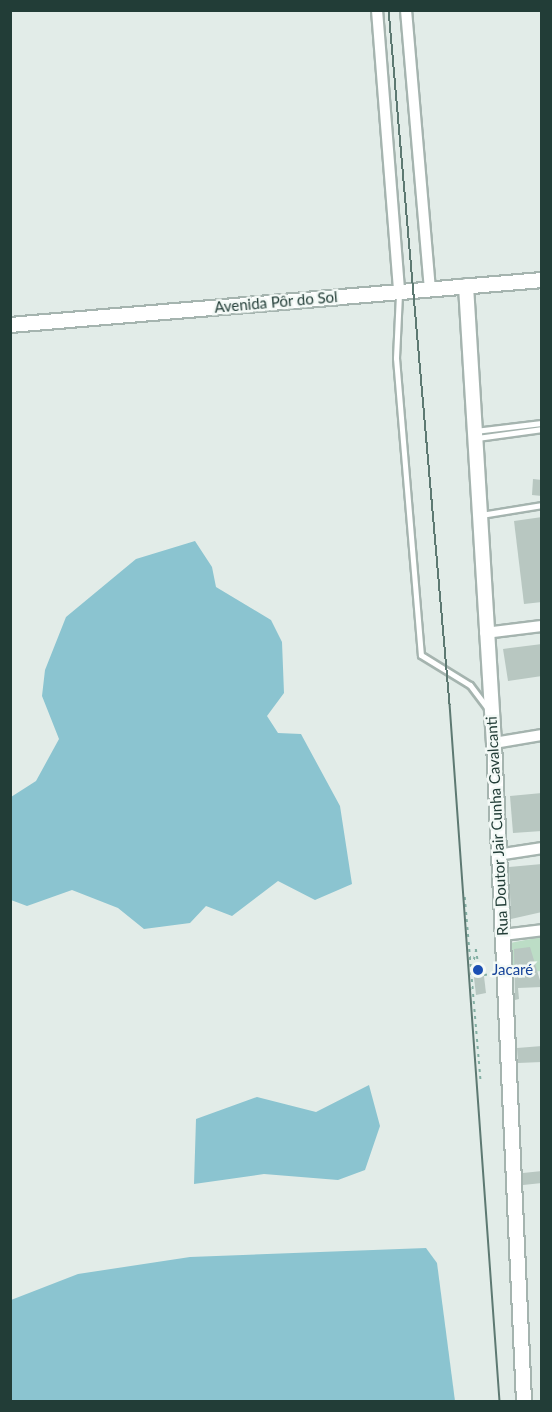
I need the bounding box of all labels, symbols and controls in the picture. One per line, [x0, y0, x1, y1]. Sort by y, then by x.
street label: Avenida Pôr do Sol [213, 288, 339, 316]
street label: Rua Doutor Jair Cunha Cavalcanti [482, 715, 512, 937]
marker: Jacaré [469, 961, 487, 979]
place label: Jacaré [492, 961, 533, 979]

